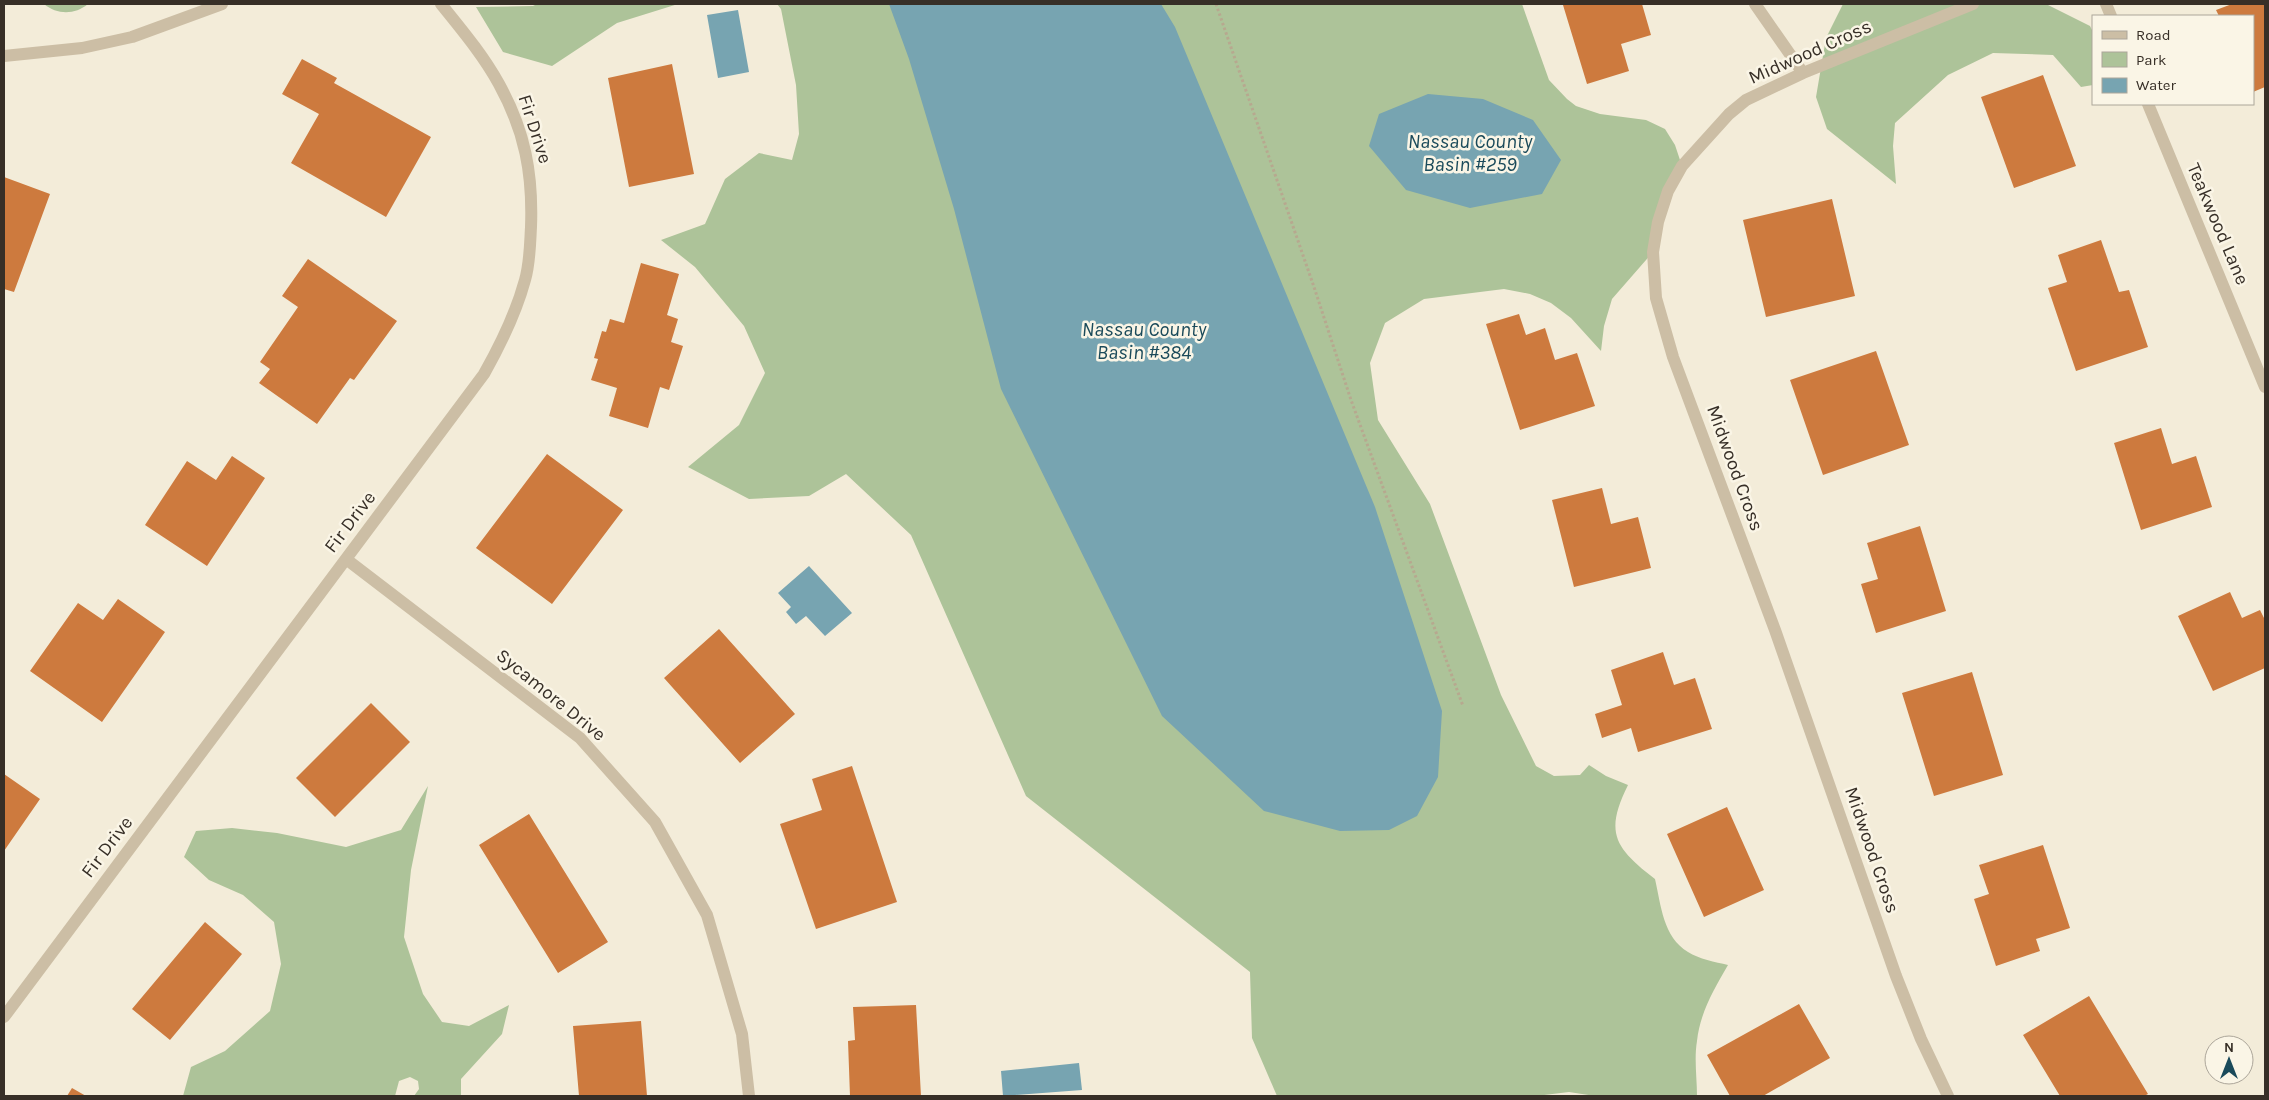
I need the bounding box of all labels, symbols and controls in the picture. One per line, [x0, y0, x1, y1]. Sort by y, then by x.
street label: Midwood Cross [1745, 15, 1875, 89]
legend [2092, 15, 2254, 105]
text: Road [2136, 26, 2171, 44]
text: Park [2136, 51, 2166, 69]
text: Water [2136, 76, 2177, 94]
street label: Fir Drive [514, 92, 556, 166]
water label: Nassau County Basin #259 [1408, 130, 1534, 176]
street label: Teakwood Lane [2183, 160, 2253, 288]
water label: Nassau County Basin #384 [1082, 318, 1208, 364]
street label: Midwood Cross [1702, 402, 1768, 534]
street label: Fir Drive [320, 487, 380, 557]
street label: Sycamore Drive [492, 644, 610, 746]
street label: Midwood Cross [1840, 784, 1904, 916]
street label: Fir Drive [77, 812, 137, 882]
north arrow [2204, 1035, 2254, 1085]
text: N [2224, 1039, 2234, 1056]

